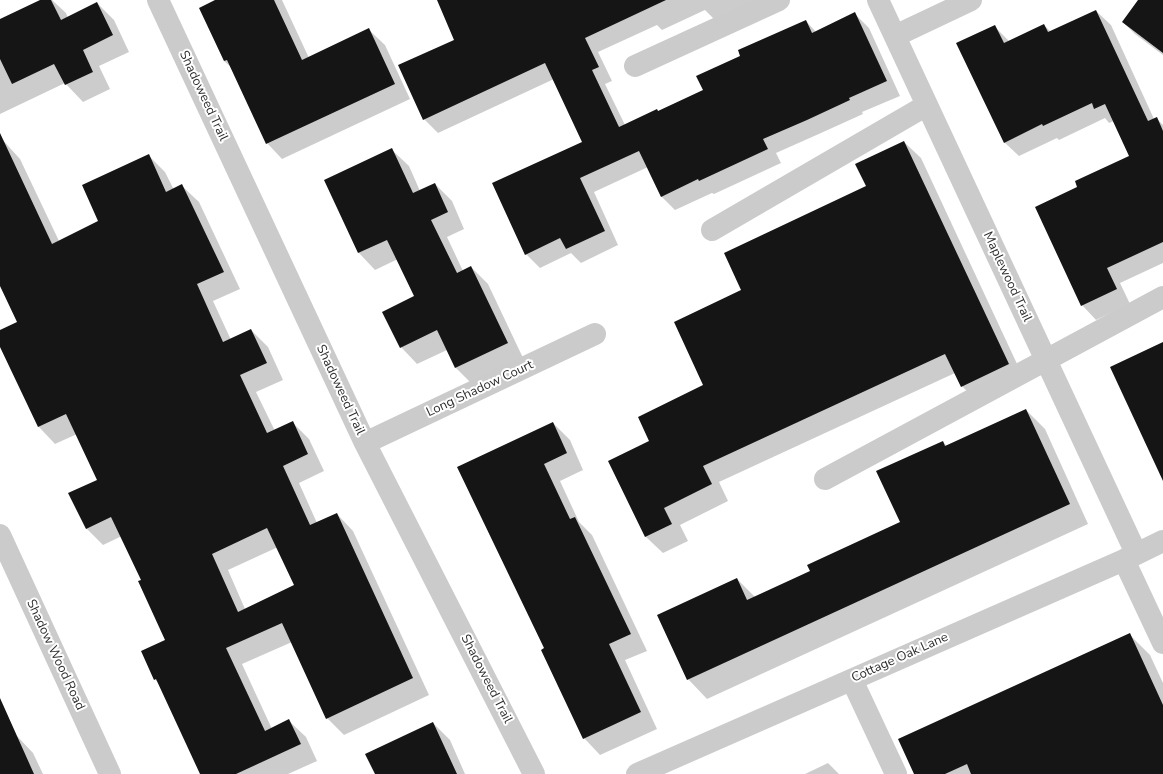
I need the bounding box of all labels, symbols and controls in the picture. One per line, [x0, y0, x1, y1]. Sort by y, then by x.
street label: Shadoweed Trail [175, 48, 231, 144]
street label: Maplewood Trail [979, 229, 1035, 325]
street label: Shadoweed Trail [312, 342, 368, 438]
street label: Long Shadow Court [424, 357, 536, 421]
street label: Shadow Wood Road [22, 597, 88, 713]
street label: Cottage Oak Lane [849, 630, 951, 686]
street label: Shadoweed Trail [457, 632, 515, 726]

